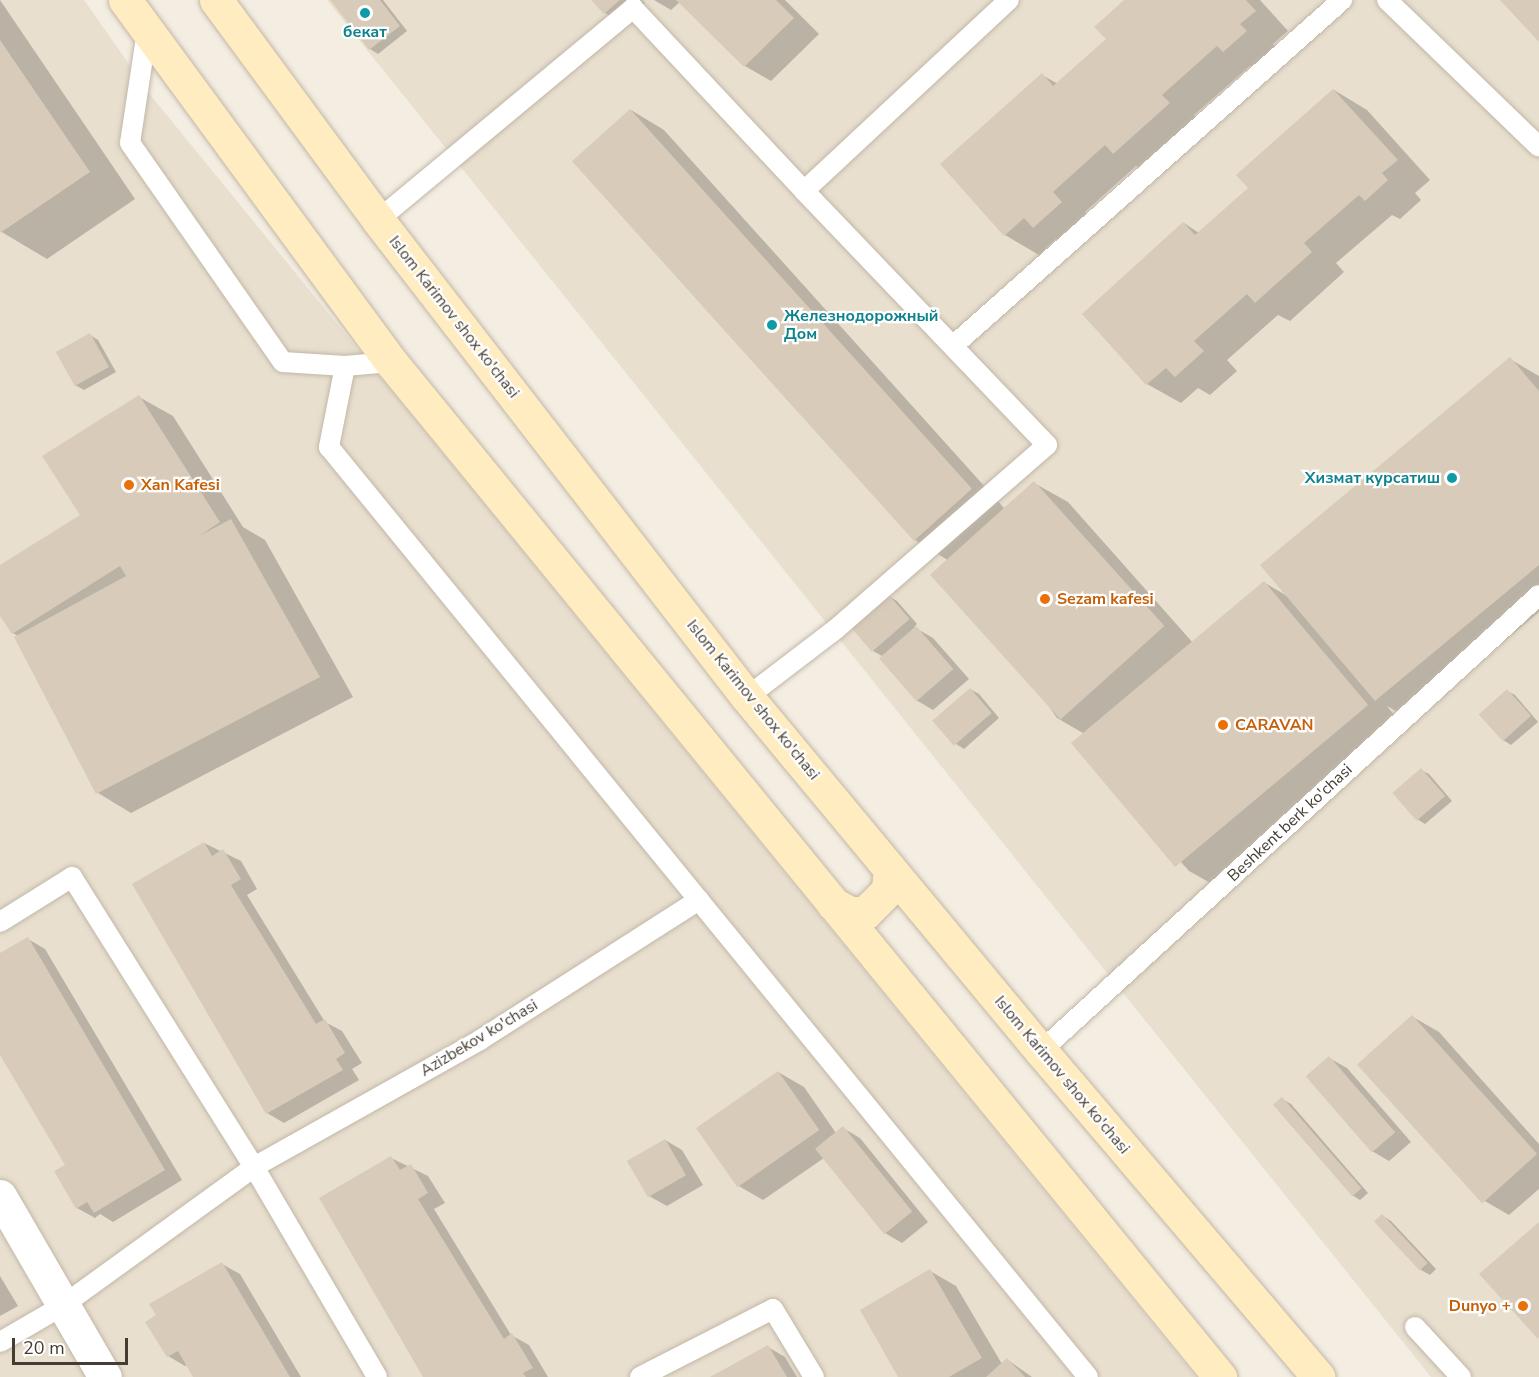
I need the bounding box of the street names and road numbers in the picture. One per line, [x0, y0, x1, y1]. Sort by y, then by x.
street label: Islom Karimov shox ko'chasi [385, 232, 523, 402]
street label: Islom Karimov shox ko'chasi [682, 616, 824, 784]
street label: Beshkent berk ko'chasi [1224, 760, 1356, 886]
street label: Islom Karimov shox ko'chasi [990, 992, 1134, 1158]
street label: Azizbekov ko'chasi [417, 995, 541, 1081]

